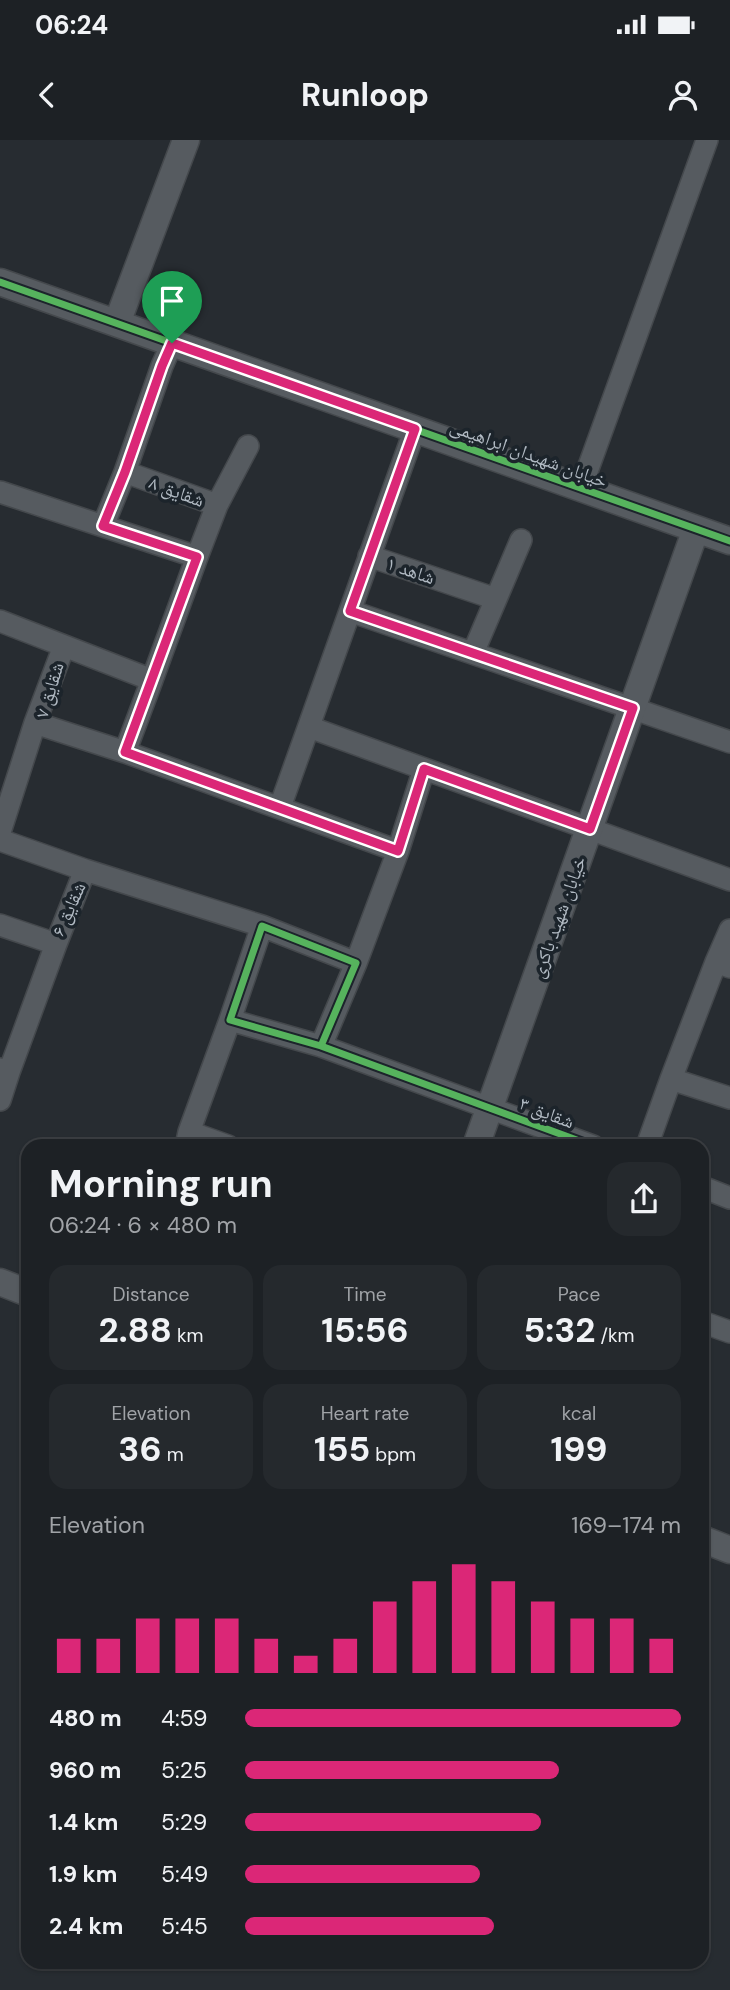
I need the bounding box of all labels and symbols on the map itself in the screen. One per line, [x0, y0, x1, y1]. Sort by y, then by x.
pin [142, 271, 202, 343]
street label: خیابان شهیدان ابراهیمی [447, 413, 611, 494]
street label: شقایق ۸ [146, 470, 208, 513]
street label: شاهد ۱ [383, 551, 438, 590]
street label: شقایق ۷ [29, 659, 70, 721]
street label: خیابان شهید باکری [525, 853, 592, 982]
street label: شقایق ۶ [45, 878, 91, 940]
street label: شقایق ۳ [516, 1091, 578, 1134]

